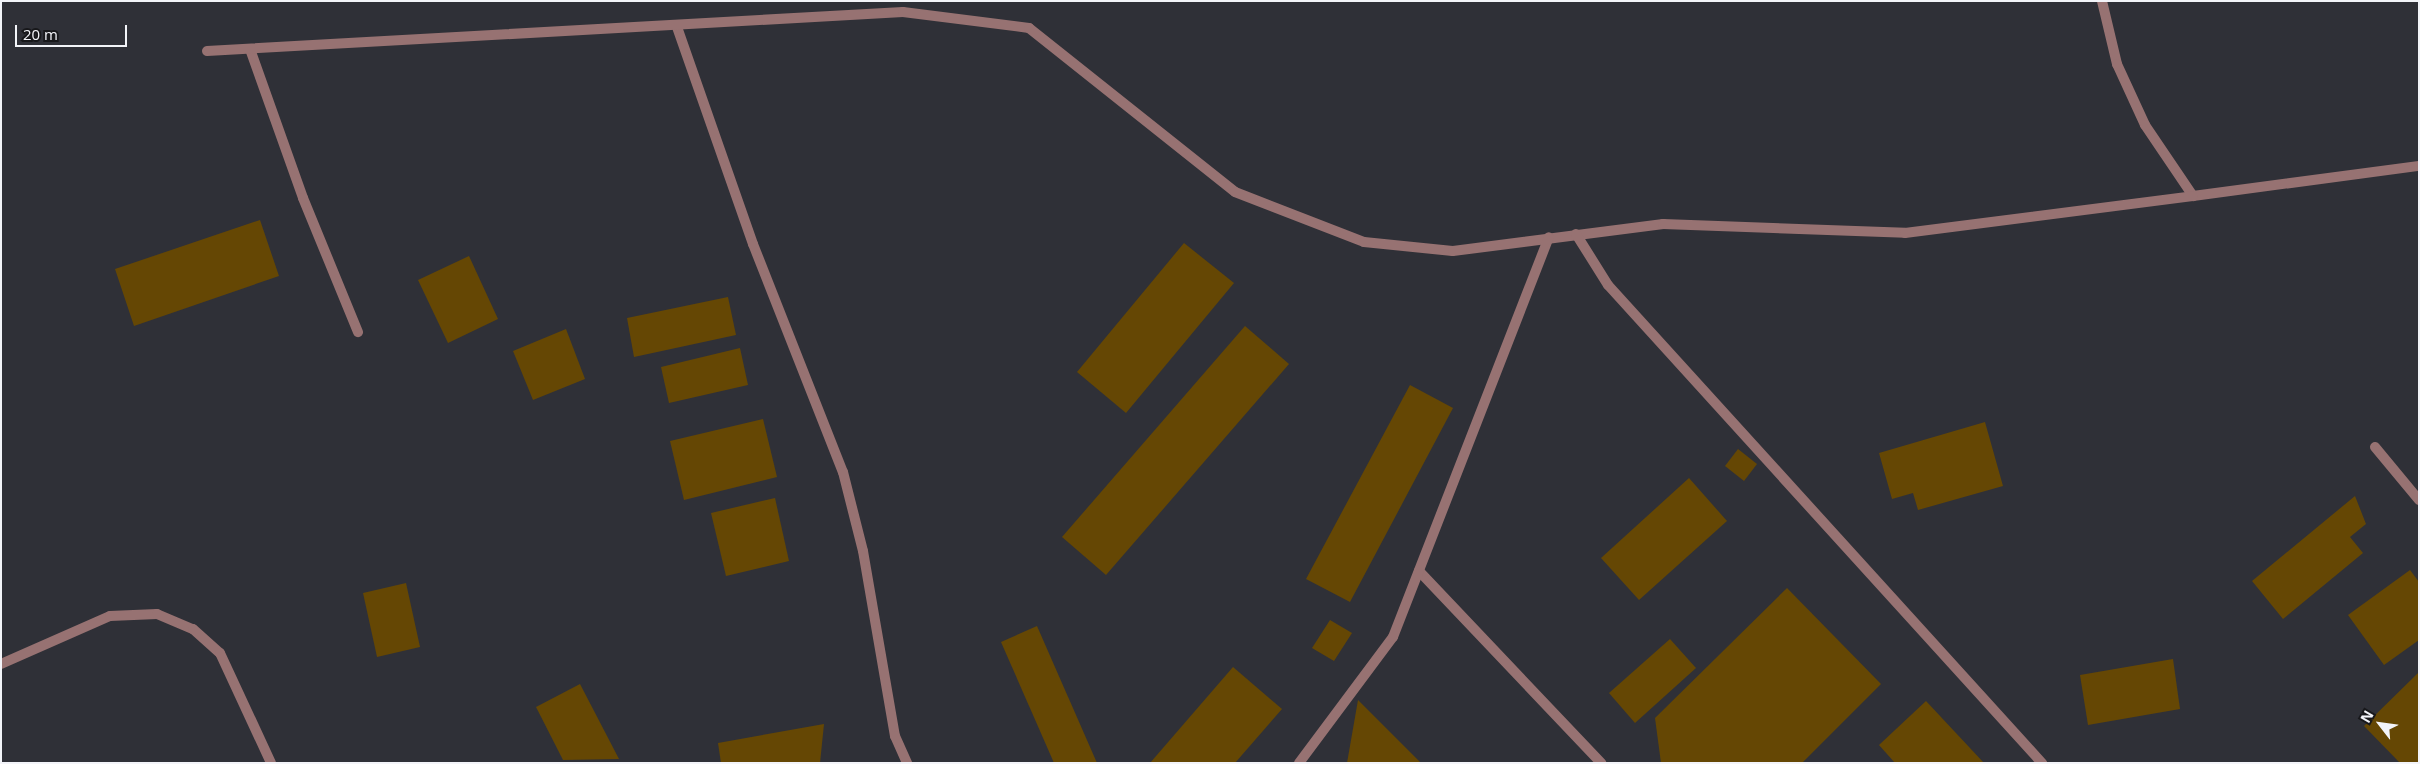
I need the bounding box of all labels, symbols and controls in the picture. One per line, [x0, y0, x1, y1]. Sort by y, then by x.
scale bar [18, 15, 130, 47]
text: 20 m [23, 24, 58, 44]
north arrow [2355, 699, 2405, 749]
text: N [2355, 707, 2378, 726]

